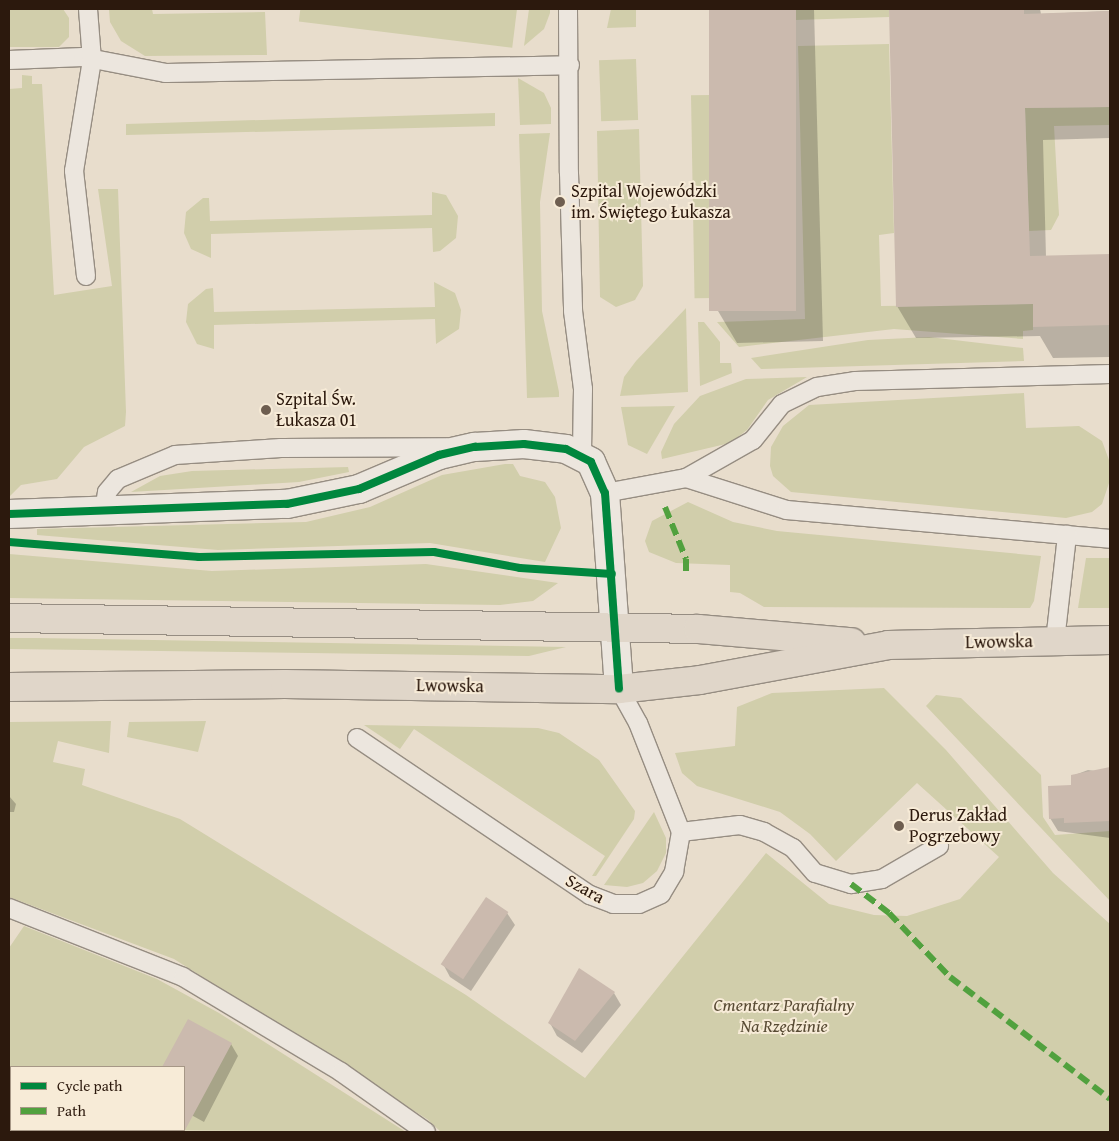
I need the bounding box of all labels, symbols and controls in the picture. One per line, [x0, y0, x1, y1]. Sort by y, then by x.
place label: Szpital Wojewódzki im. Świętego Łukasza [571, 181, 731, 223]
marker: Szpital Wojewódzki im. Świętego Łukasza [553, 195, 567, 209]
place label: Szpital Św. Łukasza 01 [276, 389, 357, 432]
marker: Szpital Św. Łukasza 01 [260, 404, 272, 416]
street label: Lwowska [965, 631, 1033, 653]
street label: Lwowska [416, 675, 484, 697]
place label: Derus Zakład Pogrzebowy [909, 805, 1007, 848]
marker: Derus Zakład Pogrzebowy [893, 820, 905, 832]
street label: Szara [562, 870, 608, 908]
park label: Cmentarz Parafialny Na Rzędzinie [714, 995, 854, 1038]
legend [10, 1066, 185, 1131]
text: Cycle path [57, 1075, 123, 1096]
text: Path [57, 1100, 86, 1121]

